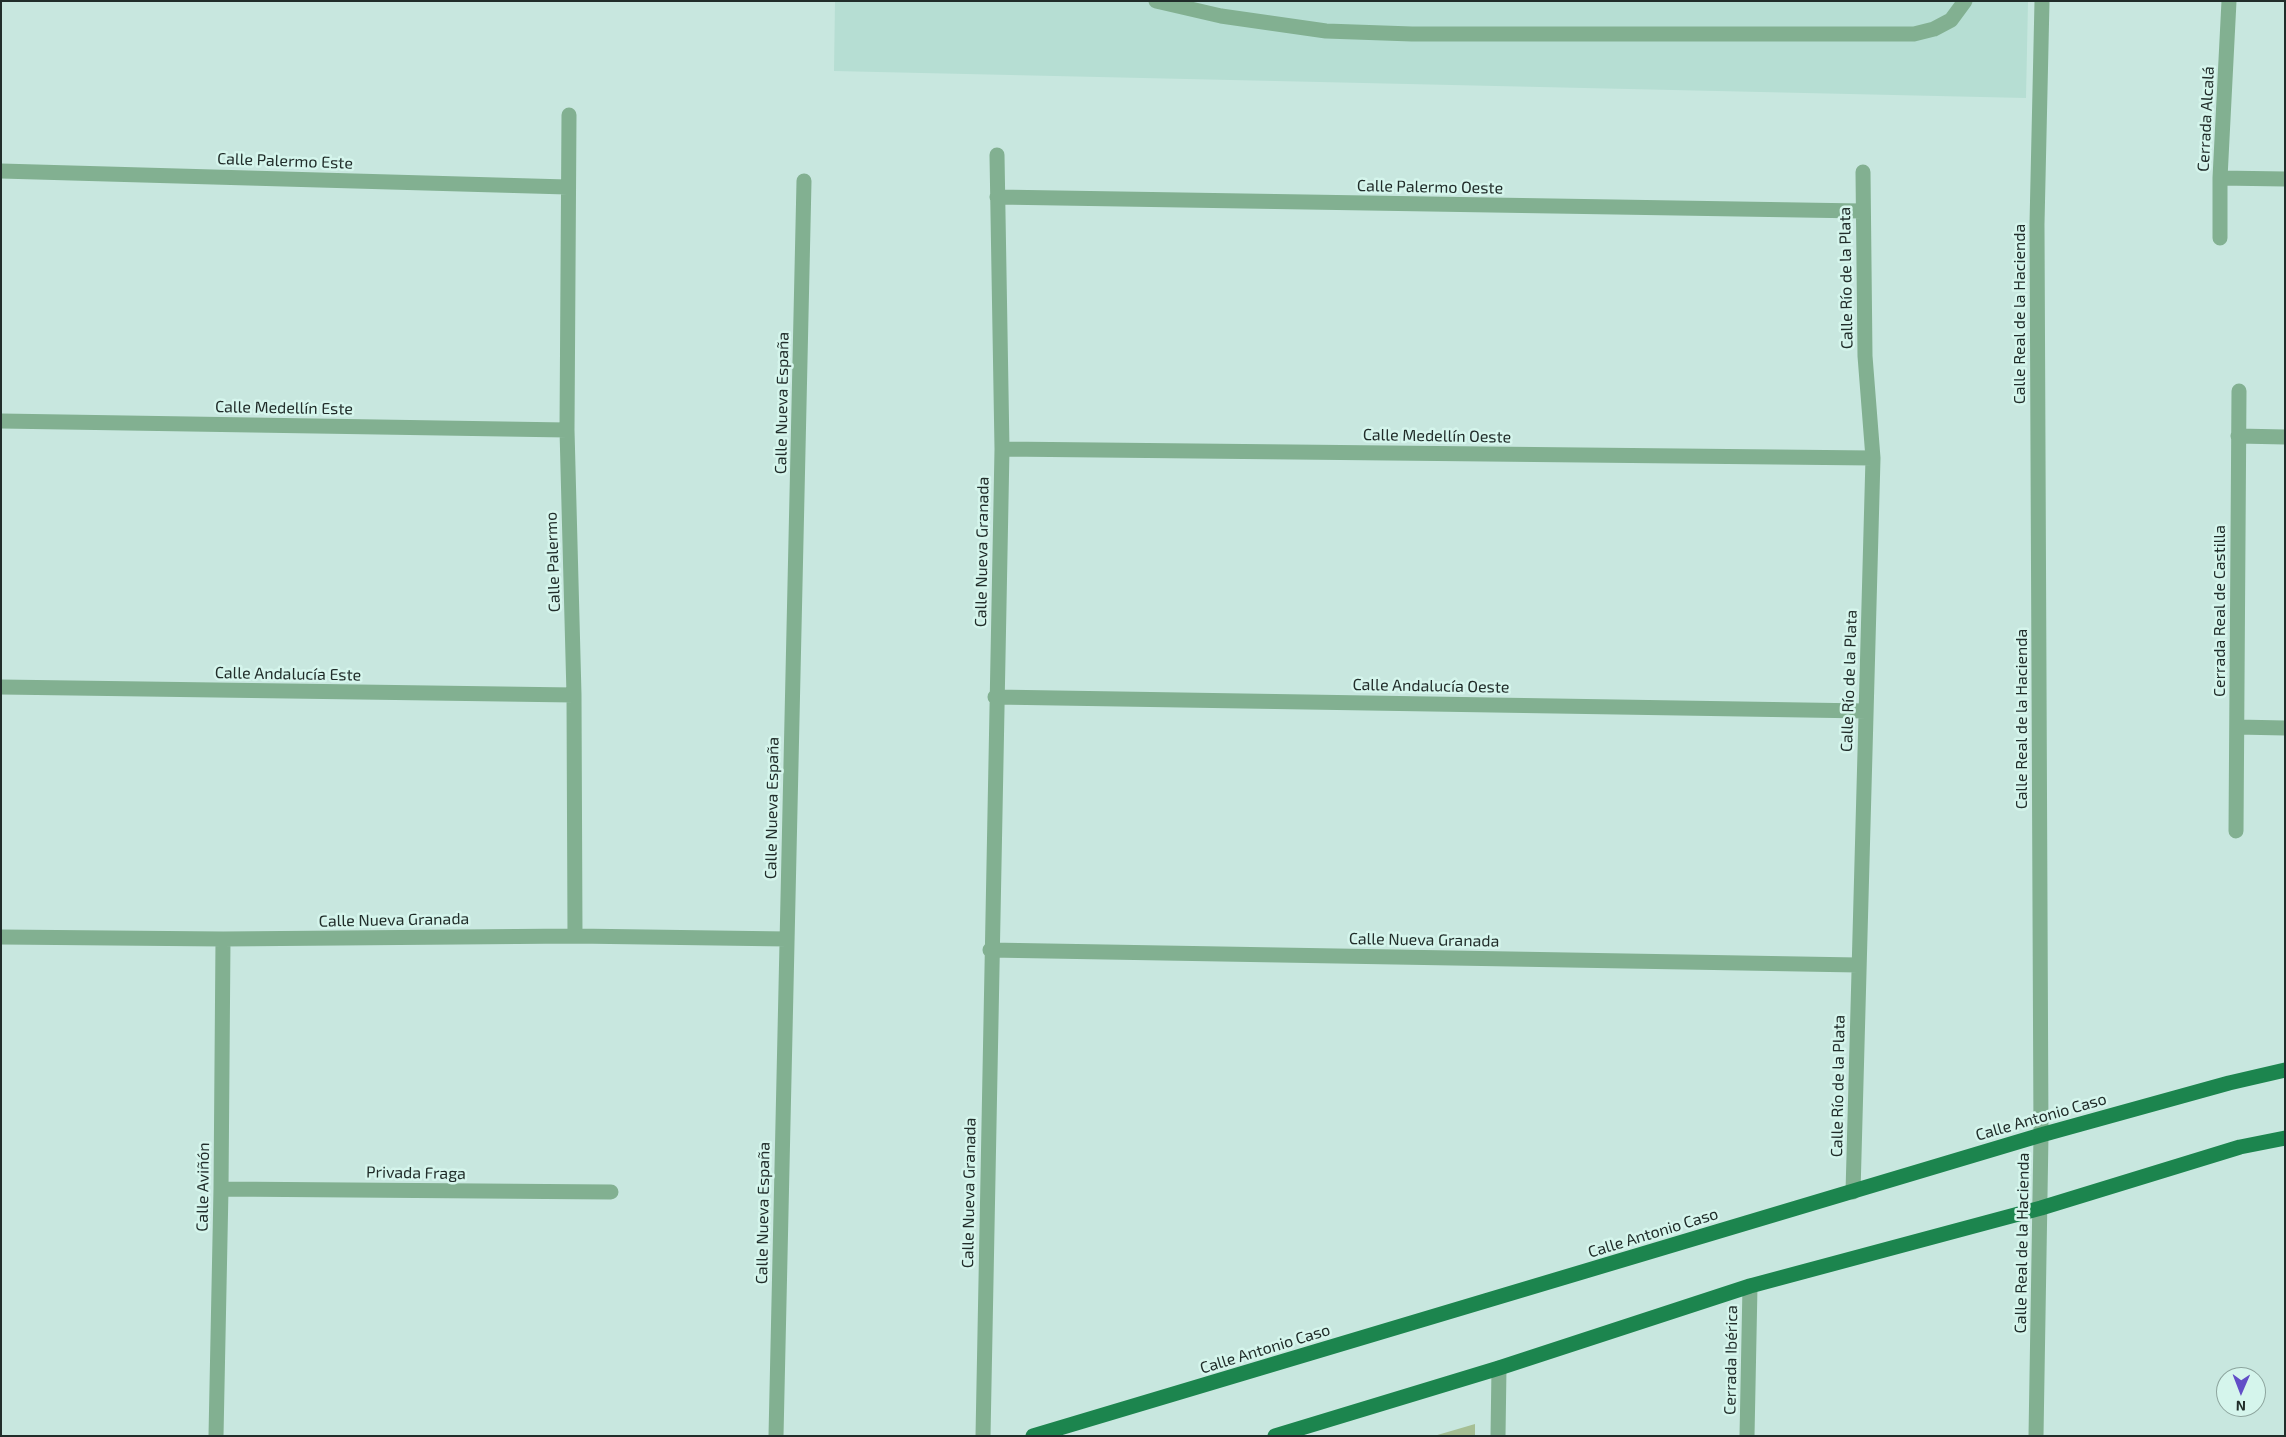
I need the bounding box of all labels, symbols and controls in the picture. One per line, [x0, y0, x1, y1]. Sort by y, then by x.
street label: Cerrada Alcalá [2194, 66, 2218, 172]
street label: Calle Palermo Este [217, 149, 353, 173]
street label: Calle Palermo Oeste [1357, 176, 1503, 198]
street label: Calle Río de la Plata [1835, 207, 1857, 349]
street label: Calle Real de la Hacienda [2010, 224, 2030, 404]
street label: Calle Nueva España [771, 332, 793, 474]
street label: Calle Medellín Este [215, 397, 353, 419]
street label: Calle Medellín Oeste [1363, 425, 1511, 447]
street label: Calle Nueva Granada [971, 477, 993, 627]
street label: Calle Palermo [542, 511, 564, 613]
street label: Cerrada Real de Castilla [2210, 525, 2230, 697]
street label: Calle Río de la Plata [1837, 610, 1861, 752]
street label: Calle Real de la Hacienda [2012, 629, 2032, 809]
street label: Calle Andalucía Este [215, 663, 361, 685]
street label: Calle Andalucía Oeste [1352, 675, 1510, 697]
street label: Calle Nueva España [761, 737, 783, 879]
street label: Calle Nueva Granada [319, 909, 469, 931]
street label: Calle Nueva Granada [1349, 929, 1499, 951]
street label: Calle Río de la Plata [1827, 1015, 1849, 1157]
street label: Calle Antonio Caso [1973, 1089, 2109, 1145]
street label: Calle Nueva Granada [958, 1118, 980, 1268]
street label: Calle Aviñón [193, 1142, 213, 1232]
street label: Calle Nueva España [752, 1142, 774, 1284]
street label: Calle Real de la Hacienda [2011, 1153, 2033, 1333]
street label: Privada Fraga [366, 1163, 466, 1183]
street label: Calle Antonio Caso [1586, 1204, 1720, 1262]
street label: Cerrada Ibérica [1720, 1305, 1742, 1415]
street label: Calle Antonio Caso [1198, 1320, 1332, 1378]
north arrow [2216, 1367, 2266, 1417]
text: N [2236, 1398, 2246, 1415]

